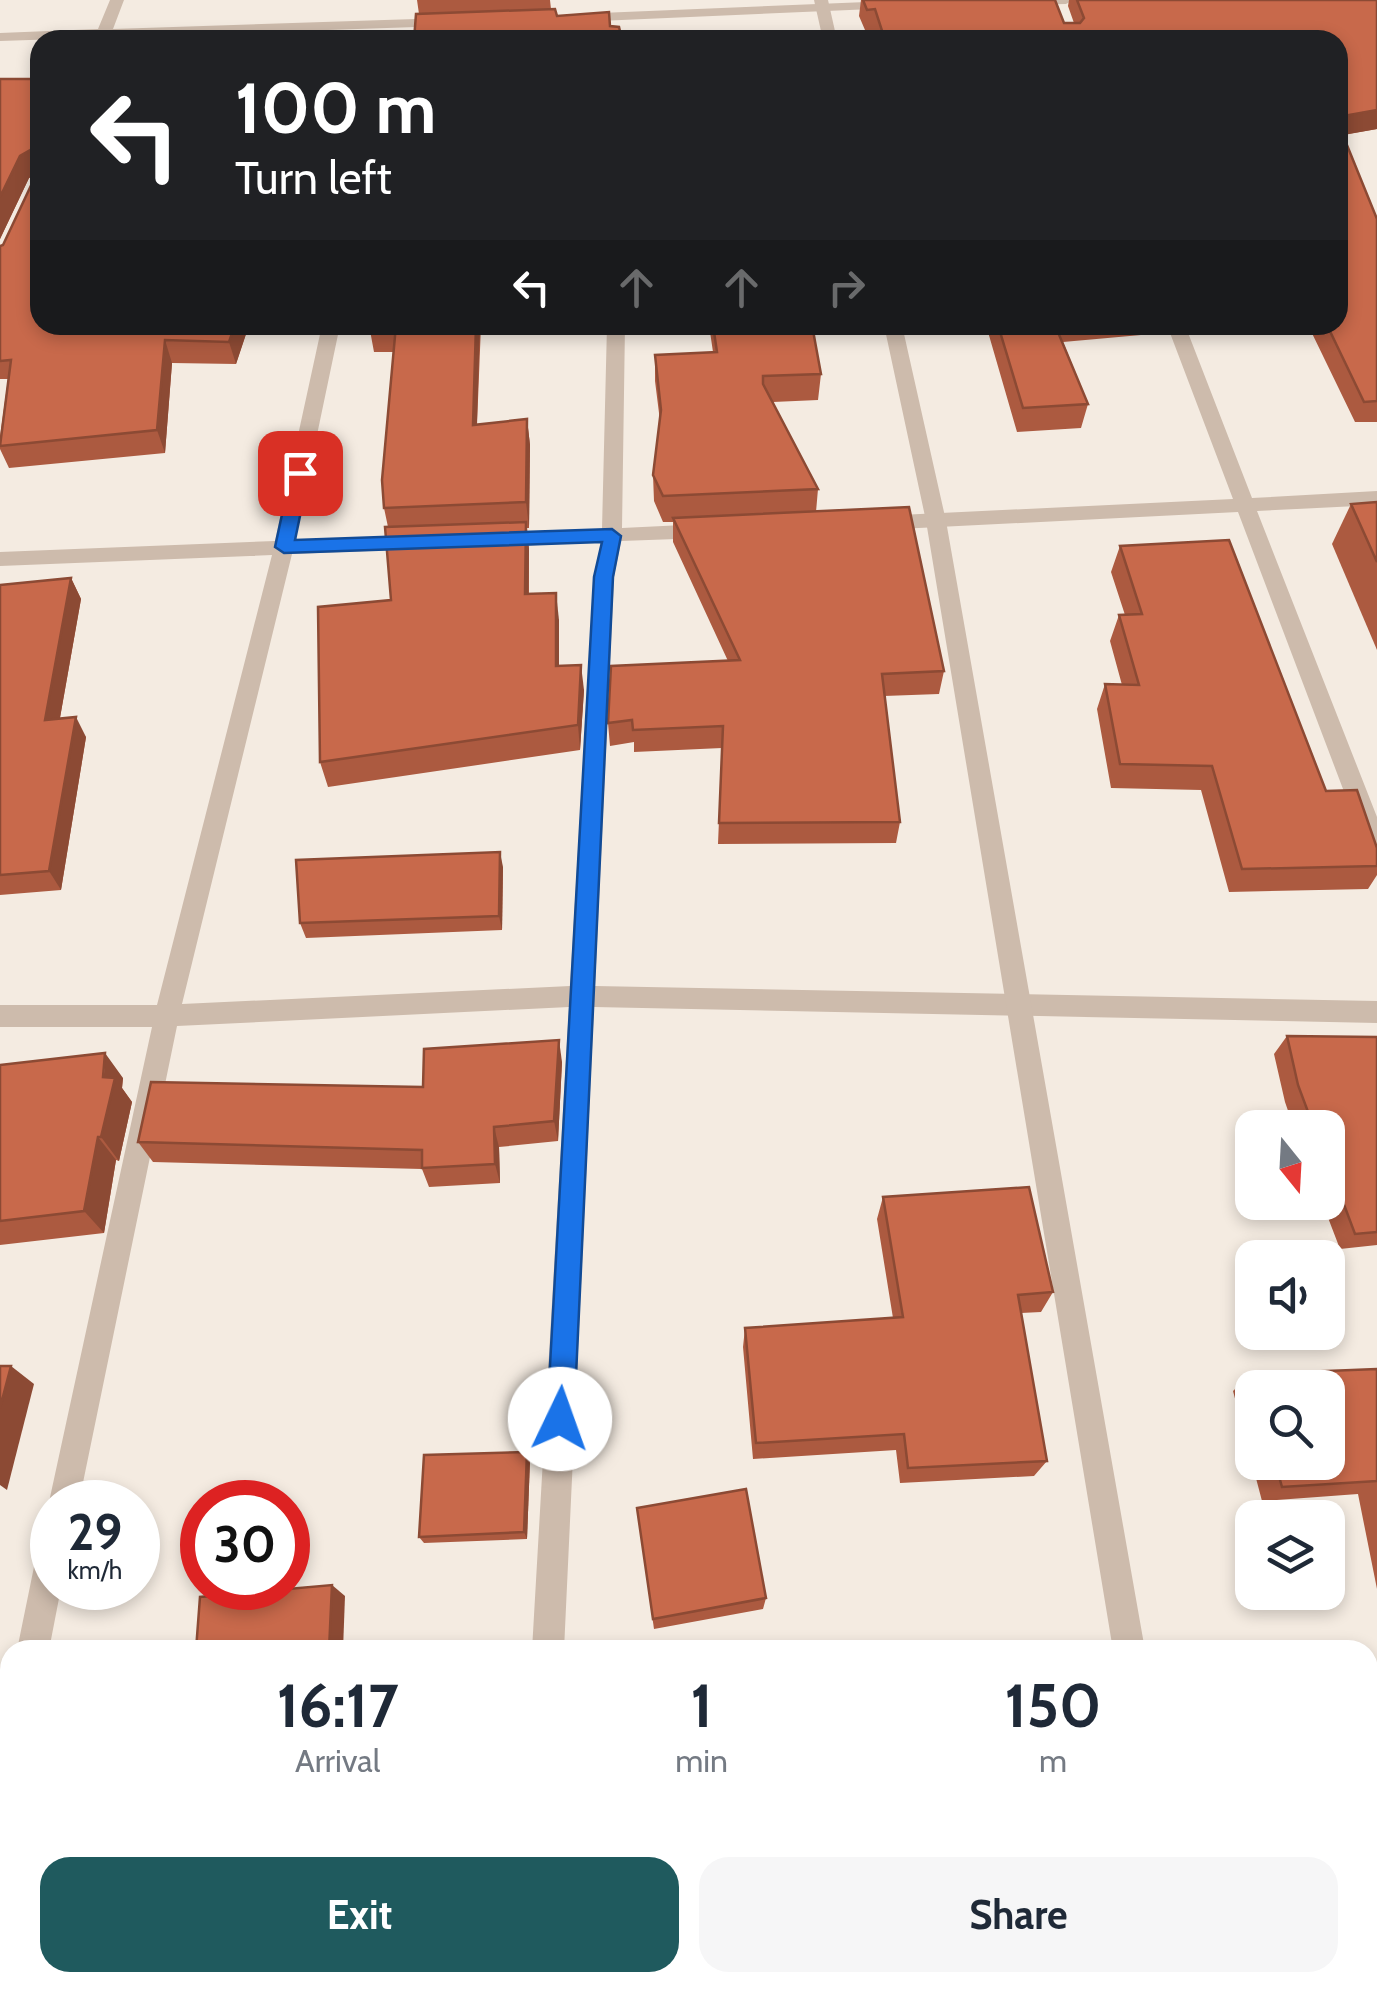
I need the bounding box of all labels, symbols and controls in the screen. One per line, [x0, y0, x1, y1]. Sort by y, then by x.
text: 100 m [235, 65, 436, 151]
icon: left [70, 70, 200, 200]
text: Turn left [235, 151, 392, 205]
icon: left [504, 260, 559, 315]
icon: ahead [609, 260, 664, 315]
icon: ahead [714, 260, 769, 315]
icon: right [819, 260, 874, 315]
pin [258, 431, 343, 516]
icon: arrive [273, 446, 328, 501]
north arrow [1235, 1110, 1345, 1220]
map controls [1235, 1110, 1345, 1610]
button: sound [1235, 1240, 1345, 1350]
position arrow [508, 1367, 612, 1471]
button: search [1235, 1370, 1345, 1480]
speed limit sign: 30 [180, 1480, 310, 1610]
button: layers [1235, 1500, 1345, 1610]
text: 29 [68, 1502, 122, 1563]
text: km/h [68, 1555, 122, 1585]
text: 16:17 [277, 1669, 399, 1742]
text: 1 [691, 1669, 713, 1742]
text: 150 [1005, 1669, 1101, 1742]
text: Arrival [295, 1741, 380, 1780]
text: min [675, 1741, 728, 1780]
text: m [1039, 1741, 1067, 1780]
button: Exit [40, 1857, 679, 1972]
button: Share [699, 1857, 1338, 1972]

